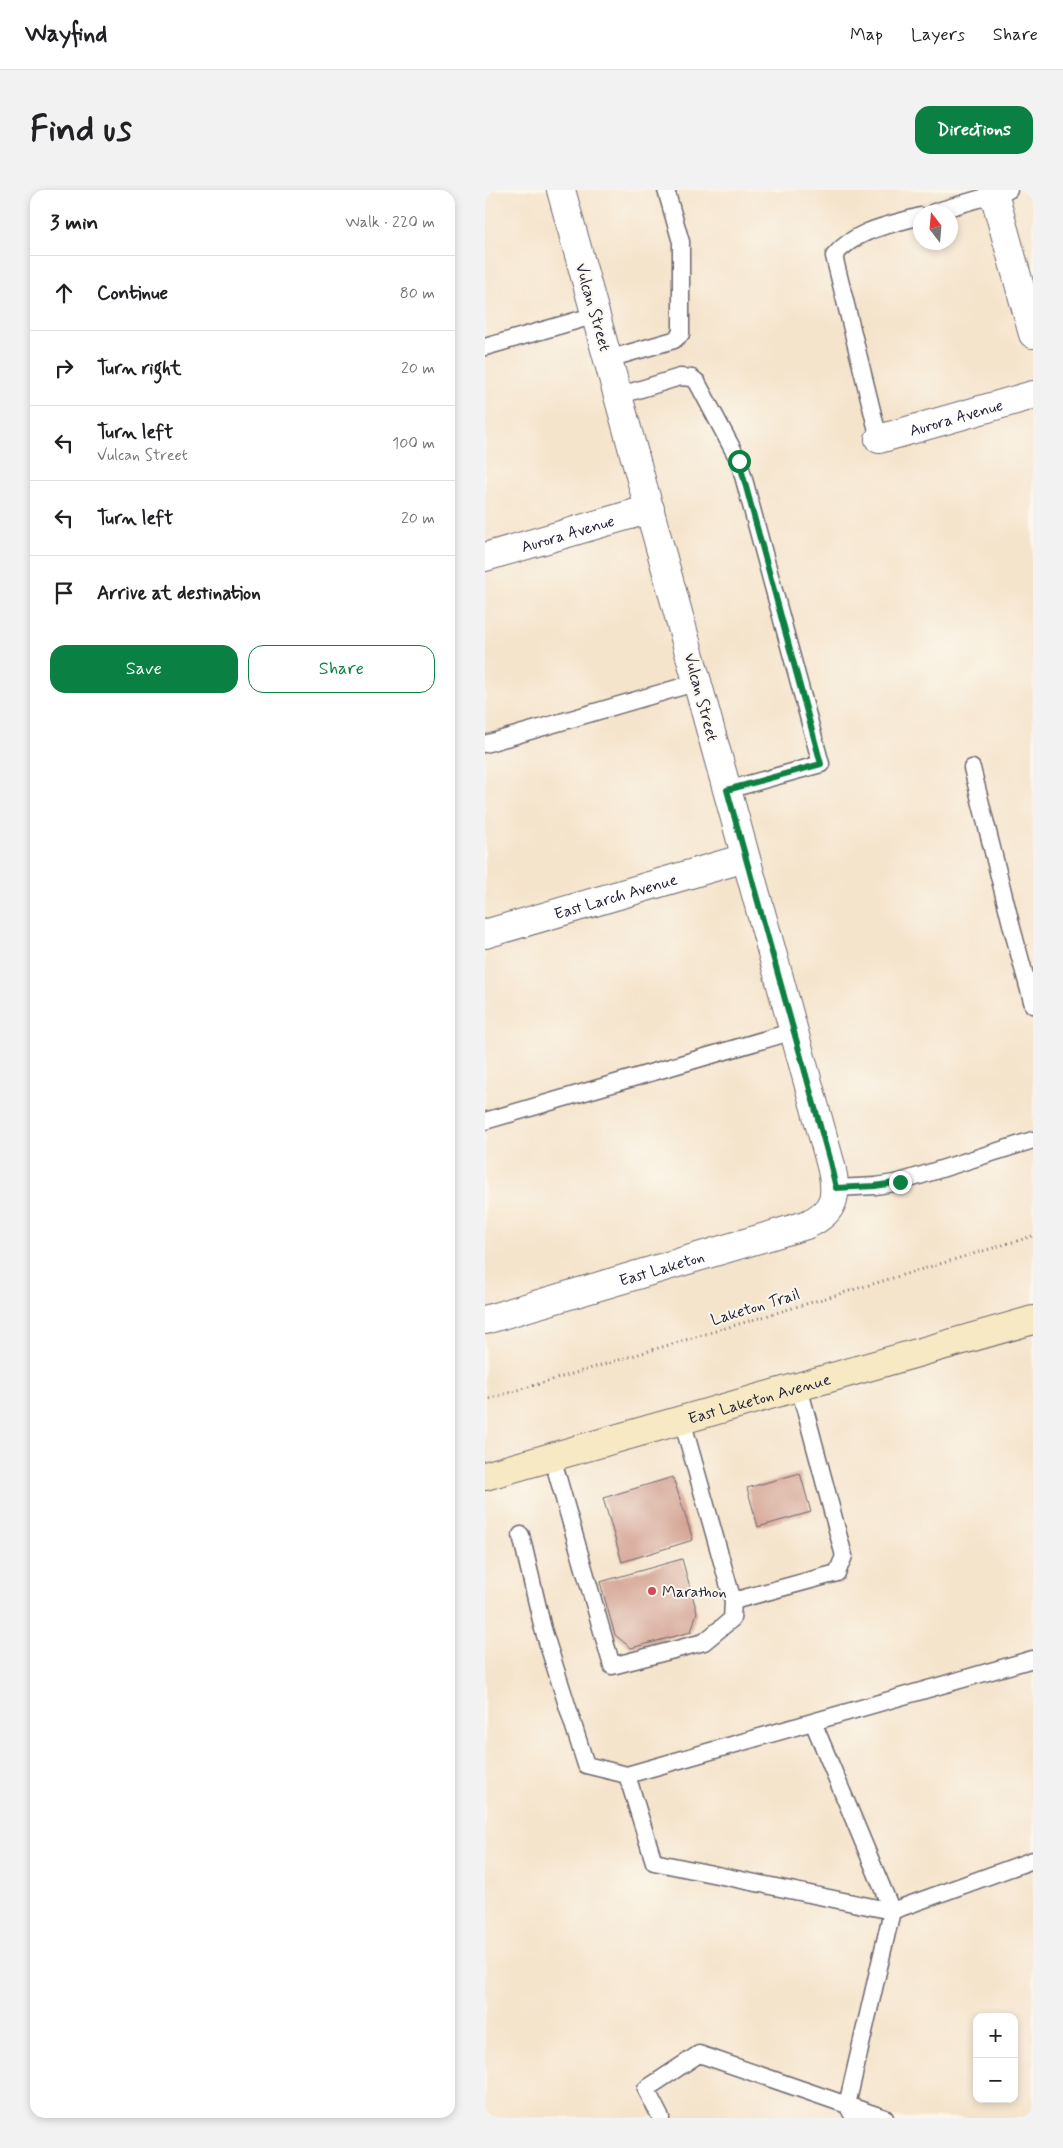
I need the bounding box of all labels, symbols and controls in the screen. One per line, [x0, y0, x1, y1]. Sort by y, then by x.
text: Wayfind [25, 19, 107, 50]
text: Map [850, 23, 883, 47]
text: Layers [911, 23, 965, 47]
text: Share [993, 23, 1038, 47]
button: Directions [915, 106, 1033, 154]
text: Find us [30, 107, 132, 153]
north arrow [913, 205, 958, 250]
text: 3 min [50, 209, 98, 237]
text: Walk · 220 m [345, 212, 435, 233]
street label: Vulcan Street [570, 261, 615, 354]
icon: ahead [50, 279, 78, 307]
text: Continue [97, 281, 168, 306]
text: 80 m [400, 283, 435, 304]
icon: right [50, 354, 78, 382]
text: Turn right [97, 356, 181, 381]
text: 20 m [401, 358, 435, 379]
street label: Aurora Avenue [907, 395, 1006, 442]
text: Turn left [97, 420, 173, 445]
icon: left [50, 429, 78, 457]
text: 100 m [392, 433, 435, 454]
text: Vulcan Street [97, 445, 188, 466]
route start [728, 450, 751, 473]
icon: left [50, 504, 78, 532]
text: Turn left [97, 506, 173, 531]
text: 20 m [401, 508, 435, 529]
street label: Aurora Avenue [519, 511, 617, 558]
icon: arrive [50, 579, 78, 607]
text: Arrive at destination [97, 581, 261, 606]
button: Save [50, 645, 238, 693]
button: Share [248, 645, 435, 693]
street label: Vulcan Street [679, 651, 722, 744]
street label: East Larch Avenue [552, 869, 680, 925]
route end [889, 1171, 912, 1194]
street label: East Laketon [617, 1247, 707, 1292]
street label: Laketon Trail [708, 1284, 803, 1331]
street label: East Laketon Avenue [686, 1369, 833, 1430]
place label: Marathon [662, 1582, 727, 1603]
marker: Marathon [646, 1585, 658, 1597]
map controls [973, 2013, 1018, 2103]
button: + [973, 2013, 1018, 2058]
button: − [973, 2058, 1018, 2103]

